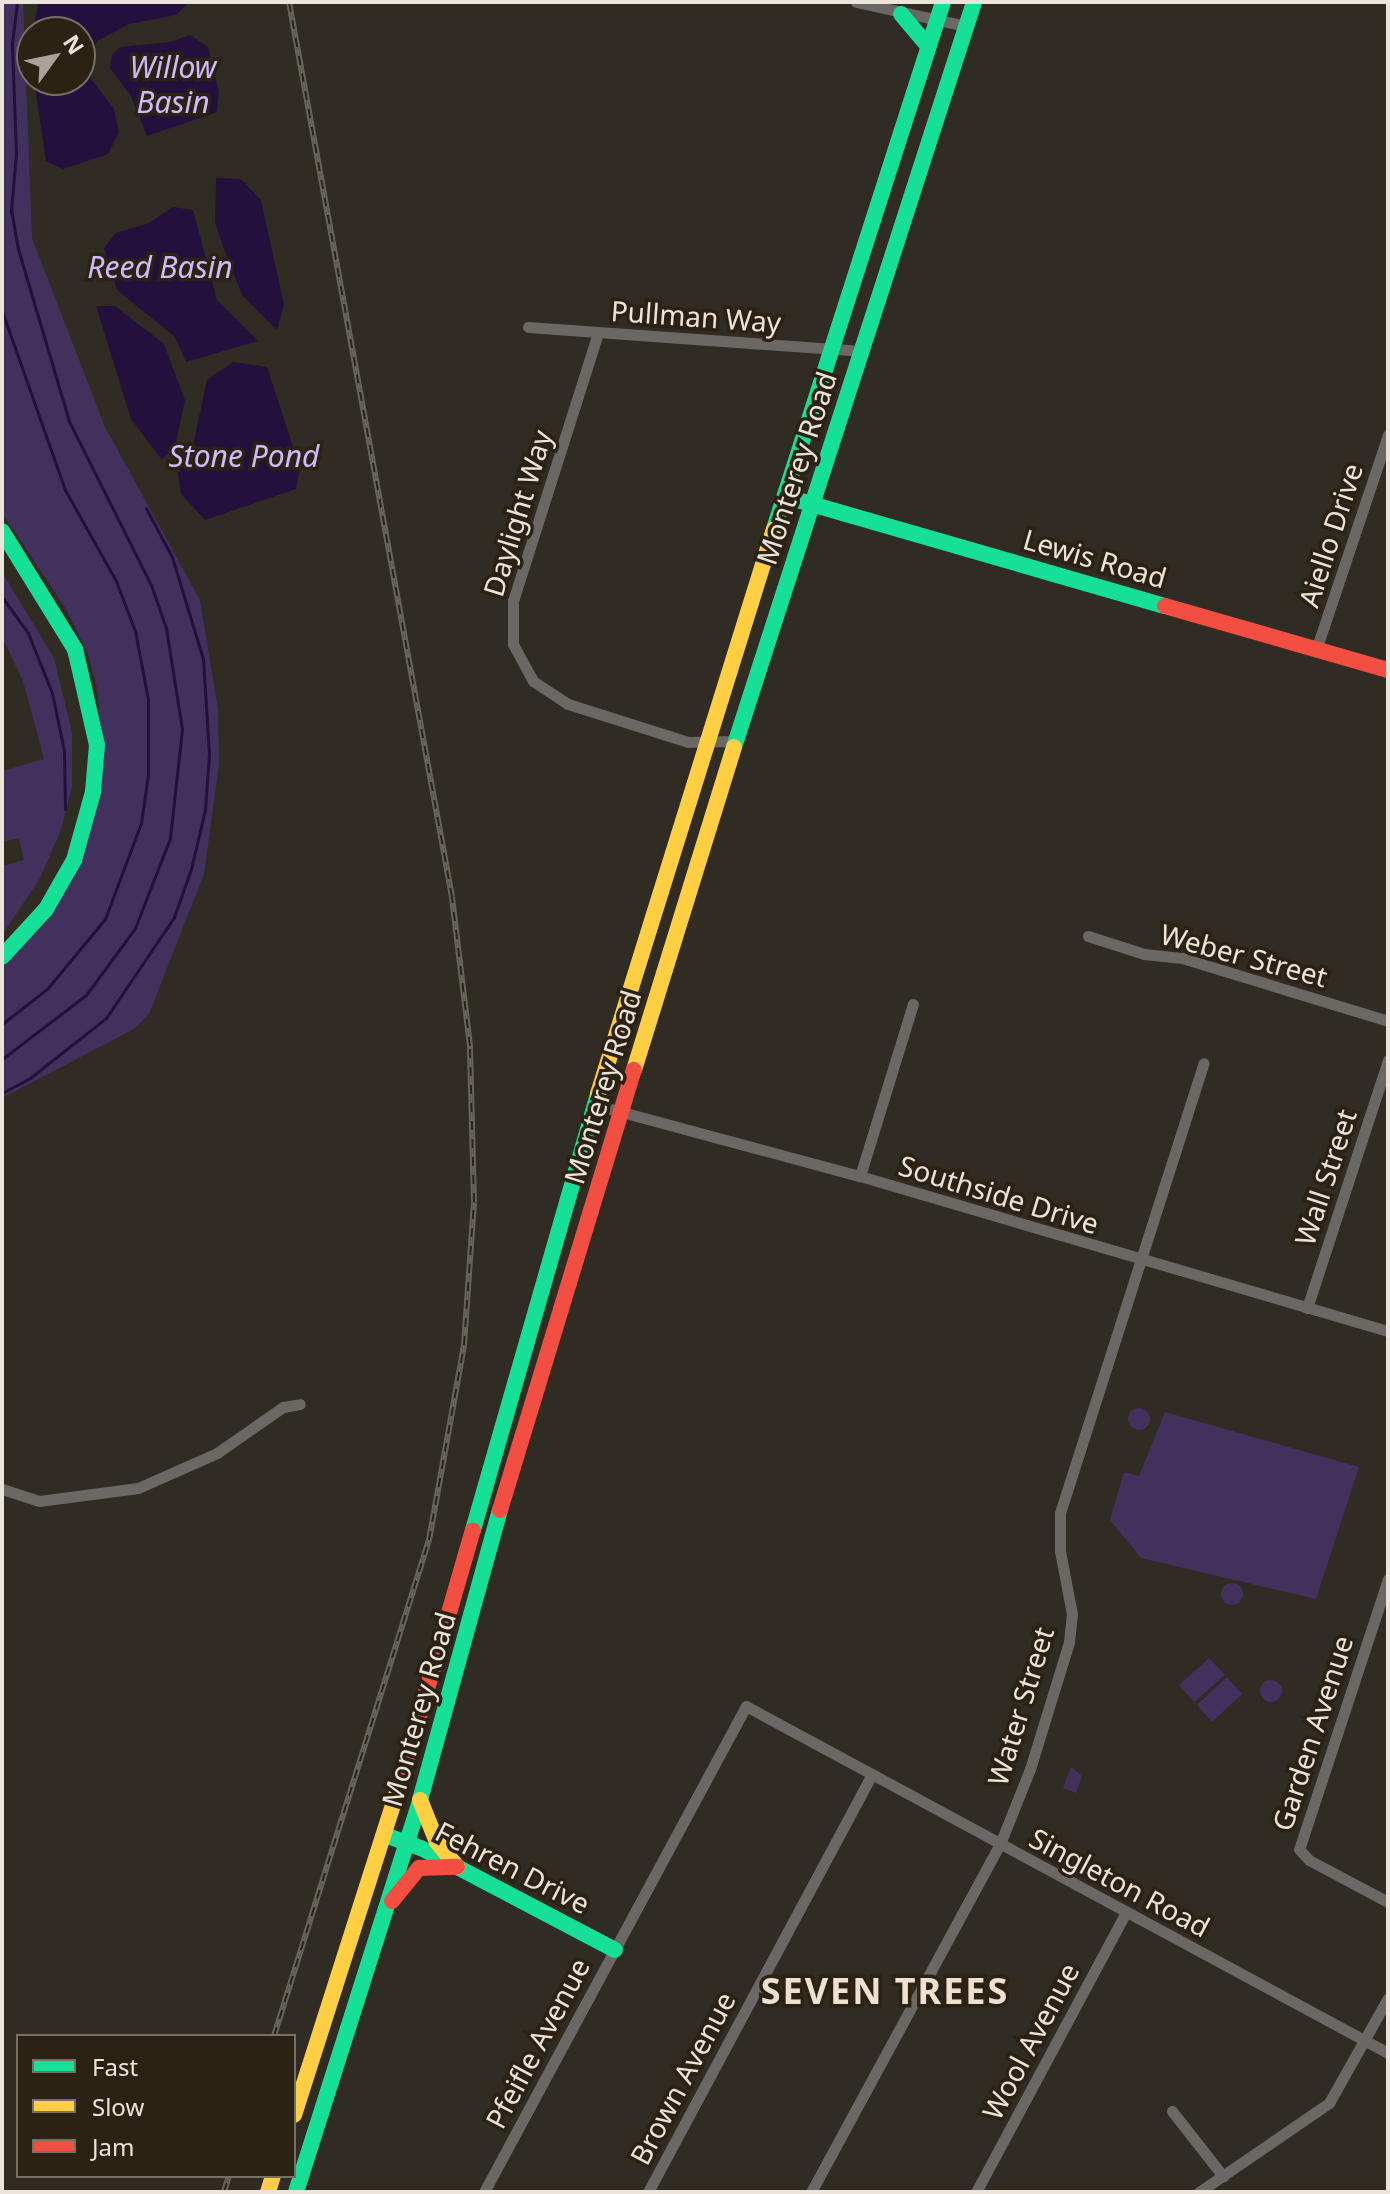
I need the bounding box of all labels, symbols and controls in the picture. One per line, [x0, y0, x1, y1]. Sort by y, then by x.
north arrow [16, 16, 96, 96]
text: N [57, 28, 92, 60]
water label: Willow Basin [130, 49, 216, 120]
water label: Reed Basin [87, 249, 233, 285]
street label: Pullman Way [610, 293, 782, 339]
street label: Monterey Road [749, 367, 843, 569]
street label: Daylight Way [476, 426, 558, 600]
water label: Stone Pond [169, 438, 319, 474]
street label: Aiello Drive [1291, 459, 1369, 611]
street label: Lewis Road [1020, 522, 1170, 594]
street label: Weber Street [1157, 917, 1331, 993]
street label: Monterey Road [557, 986, 647, 1188]
street label: Wall Street [1287, 1105, 1363, 1249]
street label: Southside Drive [895, 1148, 1103, 1240]
street label: Monterey Road [374, 1608, 462, 1810]
street label: Water Street [980, 1623, 1060, 1789]
street label: Garden Avenue [1265, 1631, 1359, 1835]
street label: Fehren Drive [430, 1814, 596, 1920]
street label: Singleton Road [1024, 1820, 1216, 1944]
street label: Pfeifle Avenue [478, 1952, 596, 2134]
street label: Wool Avenue [975, 1957, 1085, 2125]
district label: SEVEN TREES [761, 1969, 1009, 2013]
street label: Brown Avenue [622, 1986, 742, 2170]
legend [16, 2034, 296, 2178]
text: Fast [92, 2050, 138, 2083]
text: Slow [92, 2090, 144, 2123]
text: Jam [92, 2130, 134, 2163]

